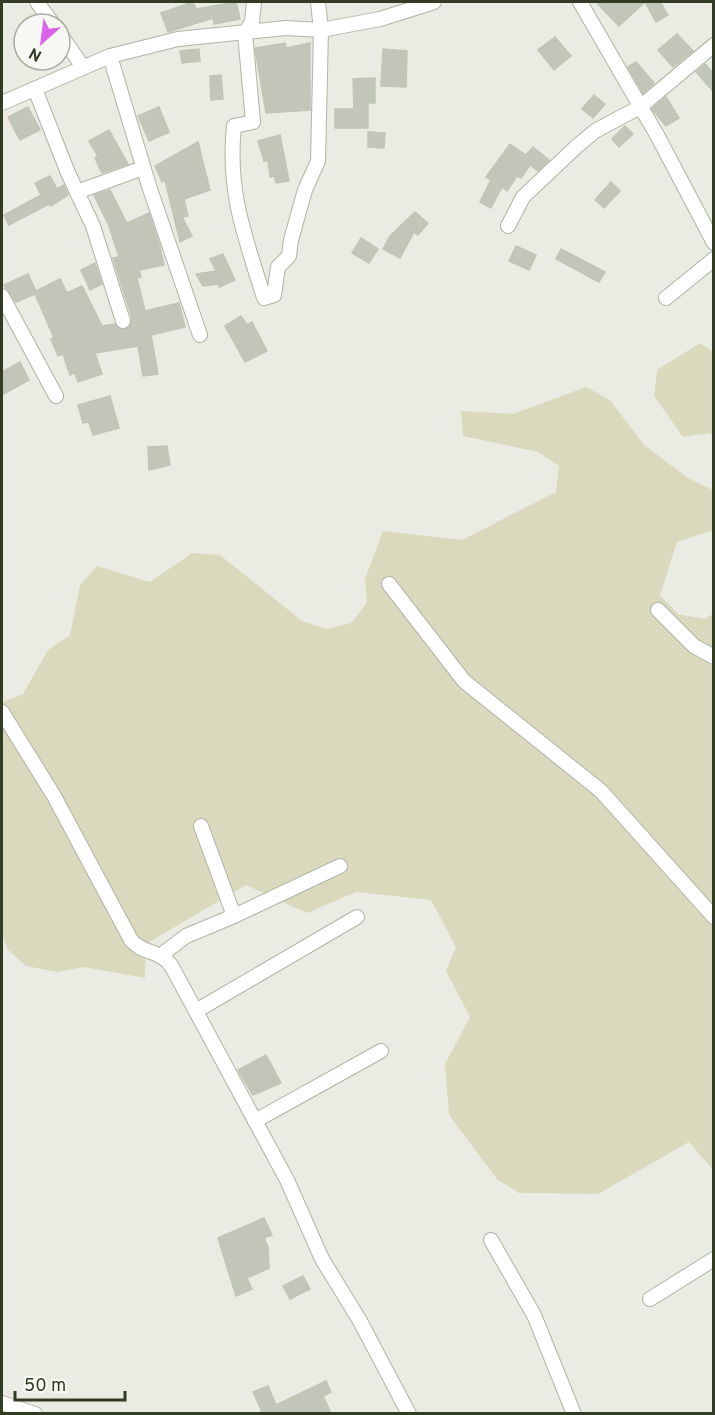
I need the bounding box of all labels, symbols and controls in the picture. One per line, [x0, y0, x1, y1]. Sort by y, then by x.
north arrow [12, 12, 72, 72]
text: N [26, 42, 46, 65]
scale bar [15, 1364, 124, 1402]
text: 50 m [24, 1375, 66, 1398]

